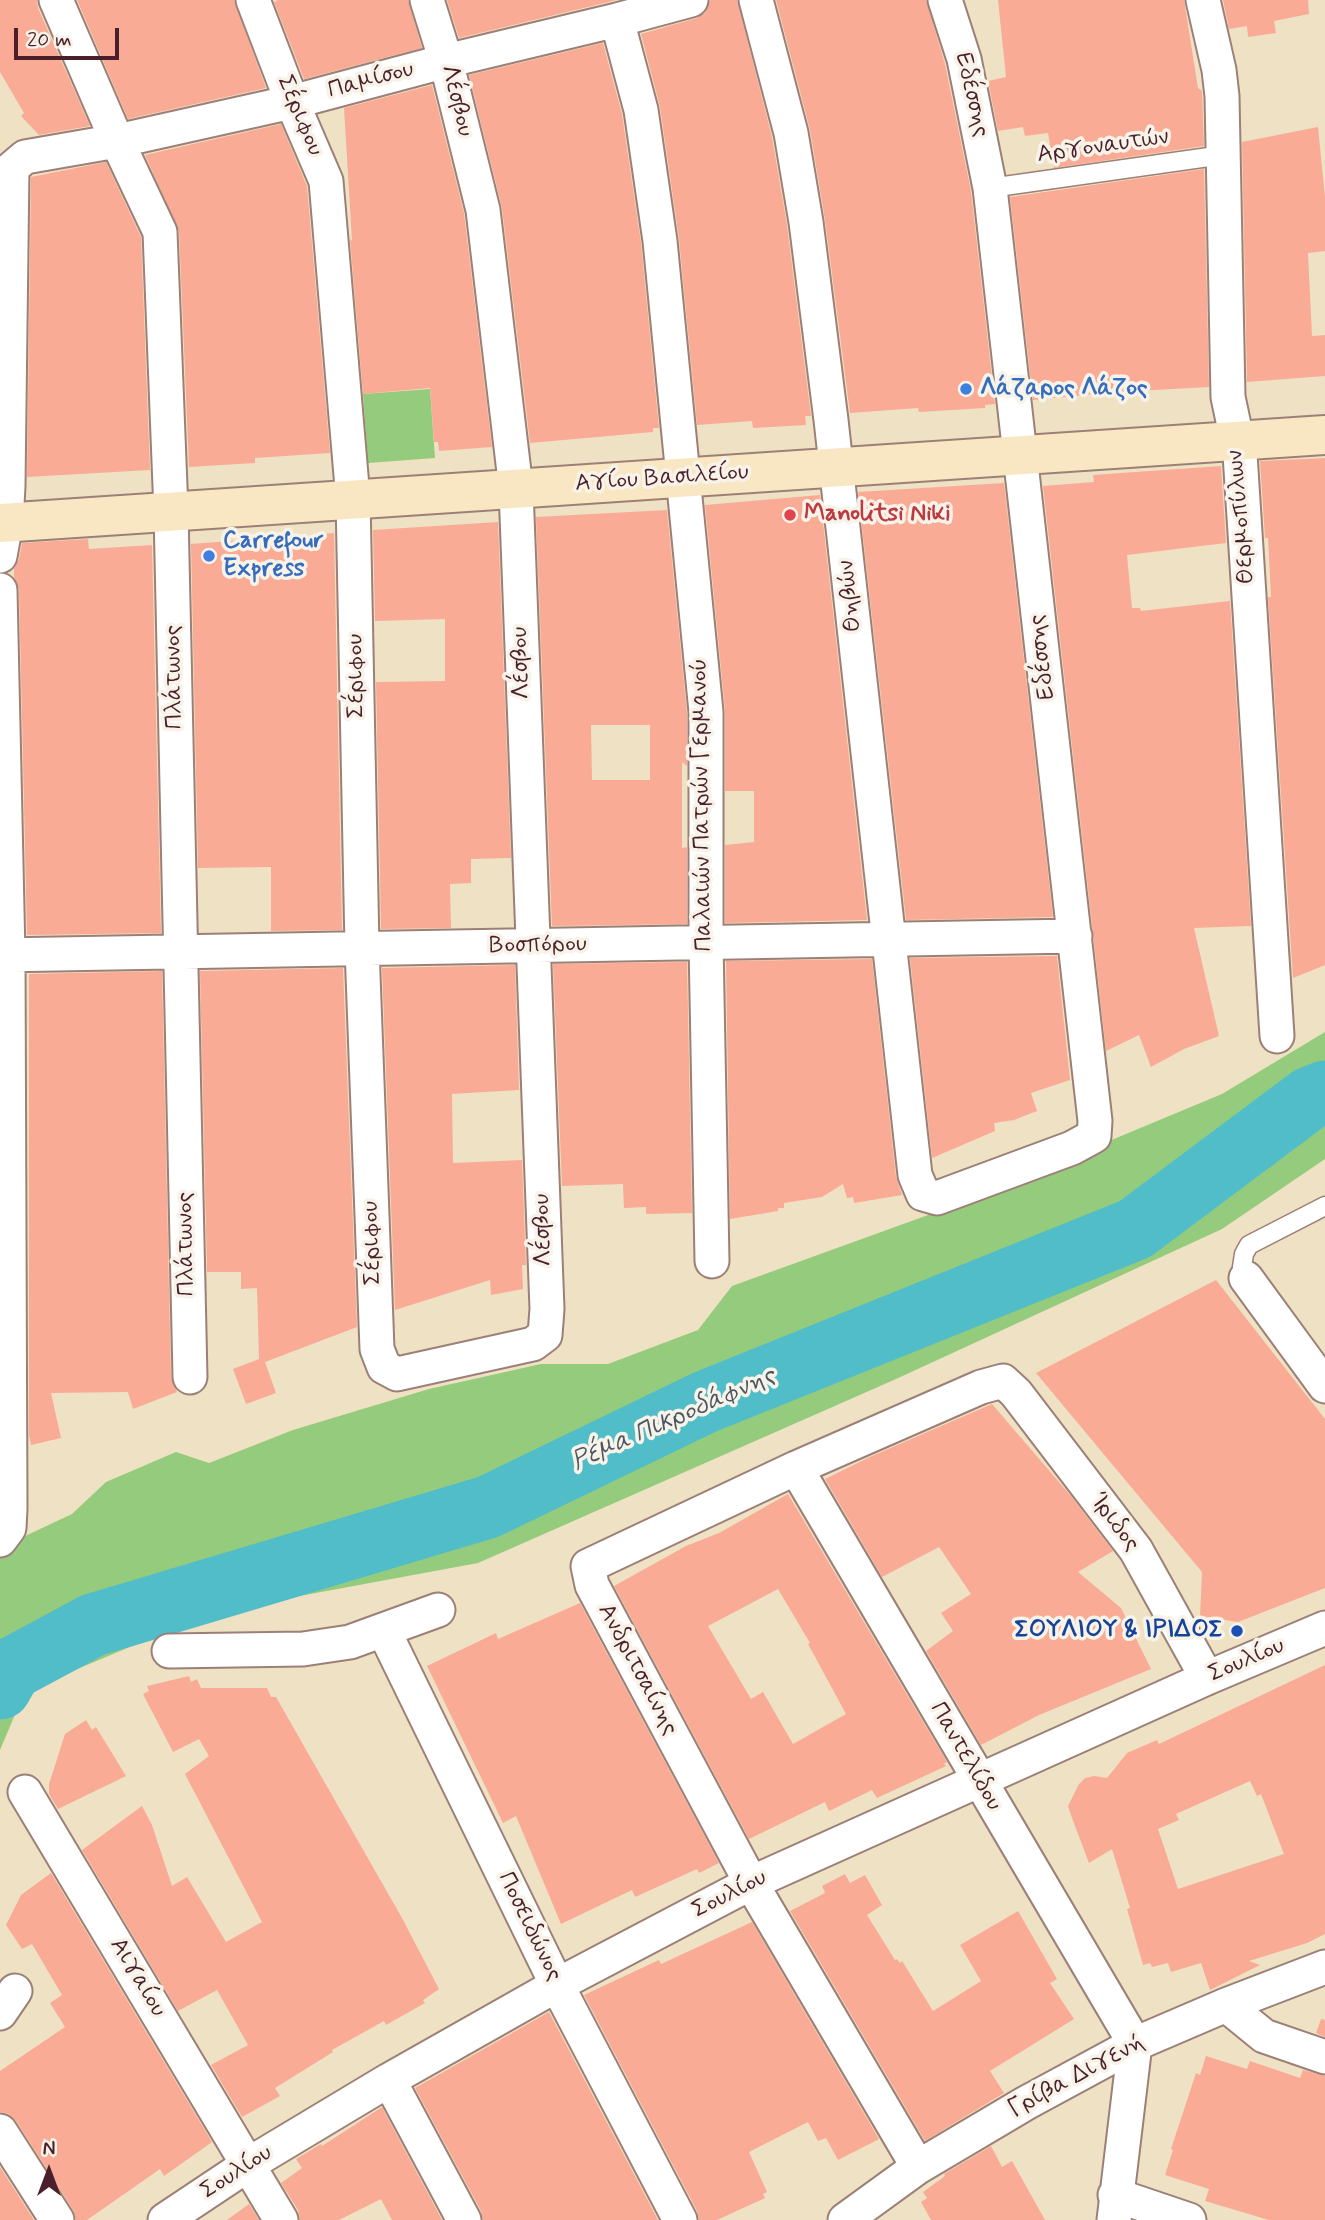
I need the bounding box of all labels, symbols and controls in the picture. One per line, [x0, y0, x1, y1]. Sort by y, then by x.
scale bar [18, 14, 122, 58]
text: 20 m [27, 26, 72, 54]
street label: Εδέσσης [947, 50, 995, 140]
street label: Παμίσου [325, 56, 417, 106]
street label: Λέσβου [433, 62, 479, 140]
street label: Σέριφου [269, 71, 329, 161]
street label: Αργοναυτών [1035, 123, 1171, 171]
place label: Λάζαρος Λάζος [980, 375, 1148, 403]
marker: Λάζαρος Λάζος [958, 381, 974, 397]
street label: Θερμοπύλων [1222, 449, 1262, 585]
street label: Αγίου Βασιλείου [574, 459, 750, 499]
place label: Manolitsi Niki [804, 501, 951, 529]
marker: Manolitsi Niki [782, 507, 798, 523]
place label: Carrefour Express [223, 528, 324, 584]
marker: Carrefour Express [201, 548, 217, 564]
street label: Θηβών [833, 559, 869, 633]
street label: Εδέσσης [1023, 613, 1063, 701]
street label: Πλάτωνος [160, 624, 190, 730]
street label: Λέσβου [506, 626, 538, 700]
street label: Σέριφου [342, 633, 372, 719]
street label: Παλαιών Πατρών Γερμανού [686, 658, 720, 952]
street label: Βοσπόρου [489, 931, 587, 961]
street label: Πλάτωνος [172, 1191, 202, 1297]
street label: Λέσβου [528, 1193, 560, 1267]
street label: Σέριφου [357, 1200, 389, 1286]
water label: Ρέμα Πικροδάφνης [567, 1361, 781, 1479]
street label: Ίριδος [1083, 1488, 1145, 1558]
street label: Ανδριτσαίνης [590, 1599, 684, 1741]
place label: ΣΟΥΛΙΟΥ & ΙΡΙΔΟΣ [1014, 1617, 1223, 1645]
marker: ΣΟΥΛΙΟΥ & ΙΡΙΔΟΣ [1229, 1623, 1245, 1639]
street label: Σουλίου [1205, 1632, 1289, 1690]
street label: Παντελίδου [922, 1698, 1008, 1816]
street label: Σουλίου [688, 1864, 772, 1926]
street label: Ποσειδώνος [490, 1868, 568, 1986]
street label: Αιγαίου [102, 1933, 172, 2023]
street label: Γρίβα Διγενή [1004, 2029, 1150, 2125]
north arrow [14, 2136, 84, 2206]
text: N [43, 2137, 55, 2162]
street label: Σουλίου [196, 2139, 278, 2207]

